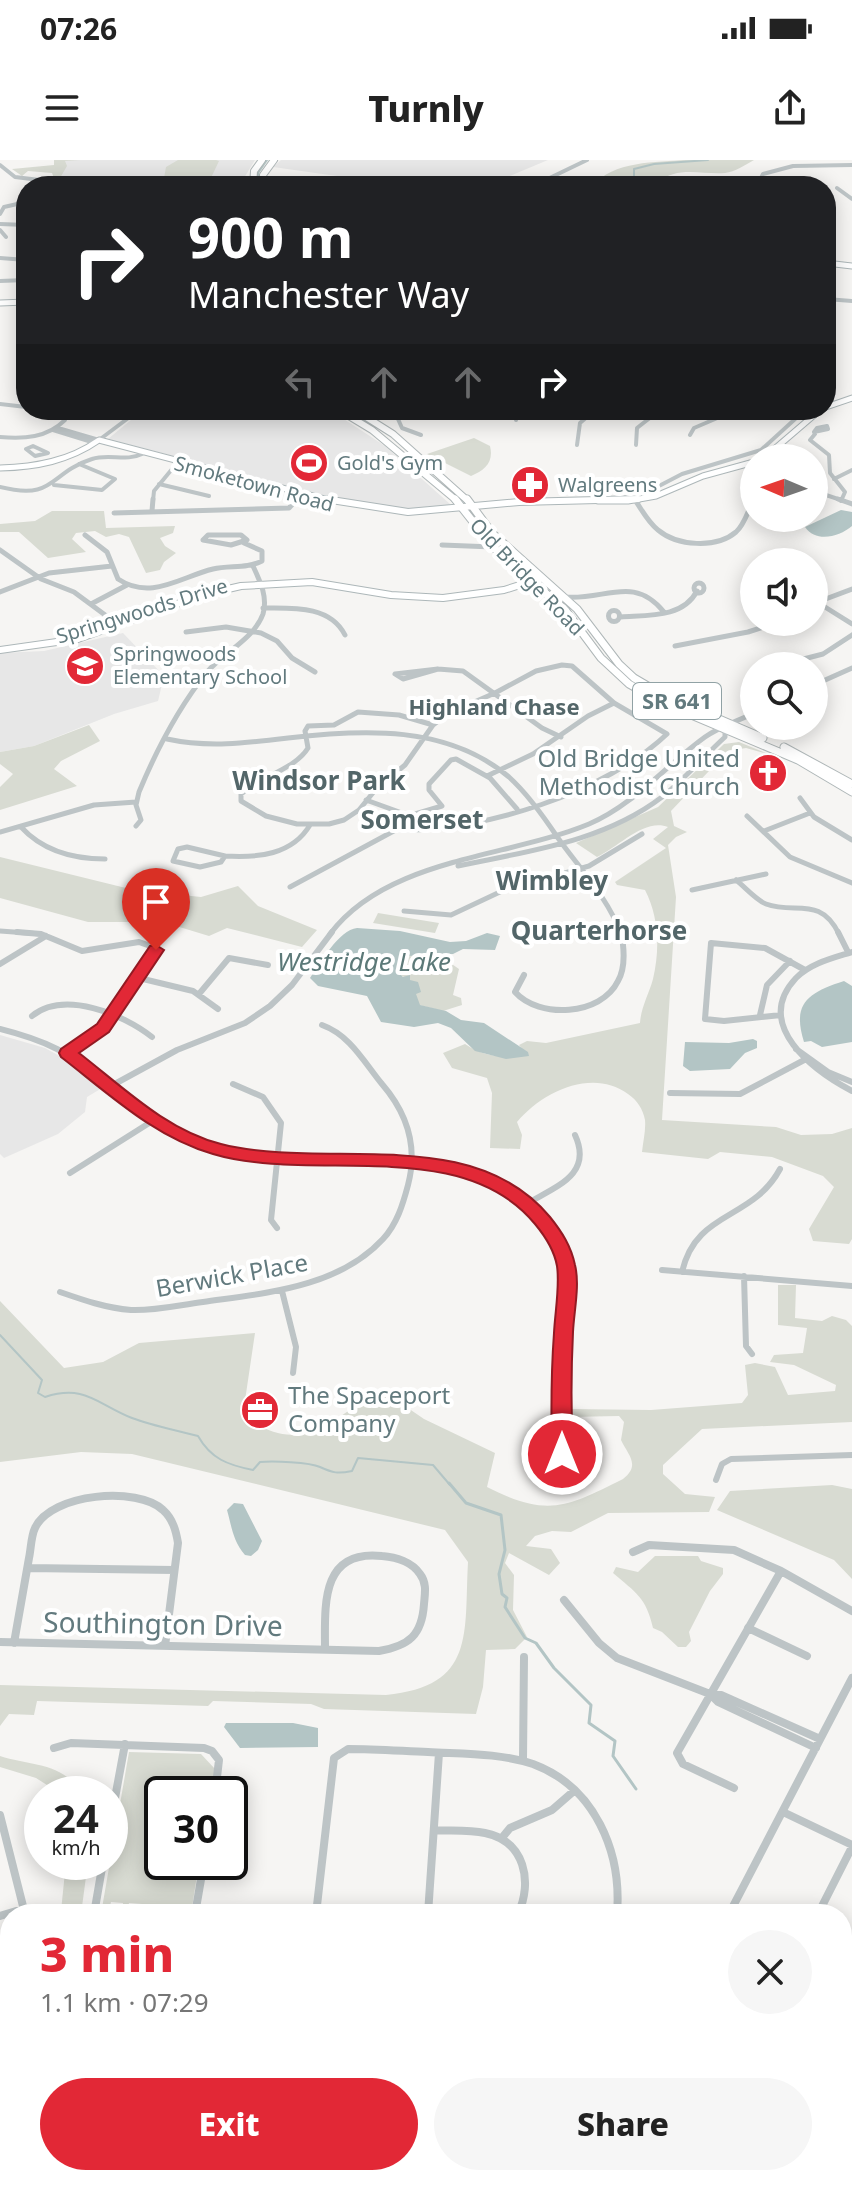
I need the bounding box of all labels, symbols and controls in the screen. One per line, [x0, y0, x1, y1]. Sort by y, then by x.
text: 07:26 [40, 8, 117, 49]
text: Turnly [368, 84, 484, 133]
icon: menu [40, 86, 84, 130]
icon: share [768, 86, 812, 130]
text: 900 m [188, 198, 353, 274]
icon: right [56, 208, 160, 312]
text: Manchester Way [188, 270, 469, 319]
icon: left [278, 360, 322, 404]
icon: ahead [362, 360, 406, 404]
icon: ahead [446, 360, 490, 404]
icon: right [530, 360, 574, 404]
sports icon: Gold's Gym [288, 442, 330, 484]
north arrow [740, 444, 828, 532]
map controls [740, 444, 828, 740]
street label: Smoketown Road [171, 449, 337, 518]
place label: Gold's Gym [337, 449, 443, 476]
pharmacy icon: Walgreens [509, 464, 551, 506]
place label: Walgreens [558, 471, 657, 498]
street label: Old Bridge Road [464, 512, 591, 641]
button: sound [740, 548, 828, 636]
street label: Springwoods Drive [53, 572, 231, 649]
place label: Springwoods Elementary School [113, 640, 287, 690]
school or university icon: Springwoods Elementary School [64, 645, 106, 687]
button: search [740, 652, 828, 740]
road number: SR 641 [633, 683, 721, 719]
district label: Highland Chase [408, 691, 580, 721]
place label: Old Bridge United Methodist Church [538, 741, 740, 802]
church icon: Old Bridge United Methodist Church [747, 752, 789, 794]
district label: Windsor Park [232, 762, 407, 798]
district label: Somerset [361, 801, 483, 837]
district label: Wimbley [496, 862, 608, 898]
pin [122, 868, 190, 950]
icon: arrive [134, 880, 178, 924]
district label: Quarterhorse [511, 912, 687, 948]
water label: Westridge Lake [277, 943, 451, 979]
street label: Berwick Place [153, 1245, 310, 1304]
place label: The Spaceport Company [288, 1378, 451, 1439]
office icon: The Spaceport Company [239, 1389, 281, 1431]
position arrow [520, 1412, 604, 1496]
street label: Southington Drive [43, 1602, 283, 1644]
speed limit sign: 30 [144, 1776, 248, 1880]
text: 24 [53, 1790, 99, 1845]
text: km/h [51, 1834, 101, 1861]
text: 3 min [40, 1921, 174, 1986]
button: close [728, 1930, 812, 2014]
text: 1.1 km · 07:29 [40, 1984, 209, 2020]
button: Exit [40, 2078, 418, 2170]
button: Share [434, 2078, 812, 2170]

